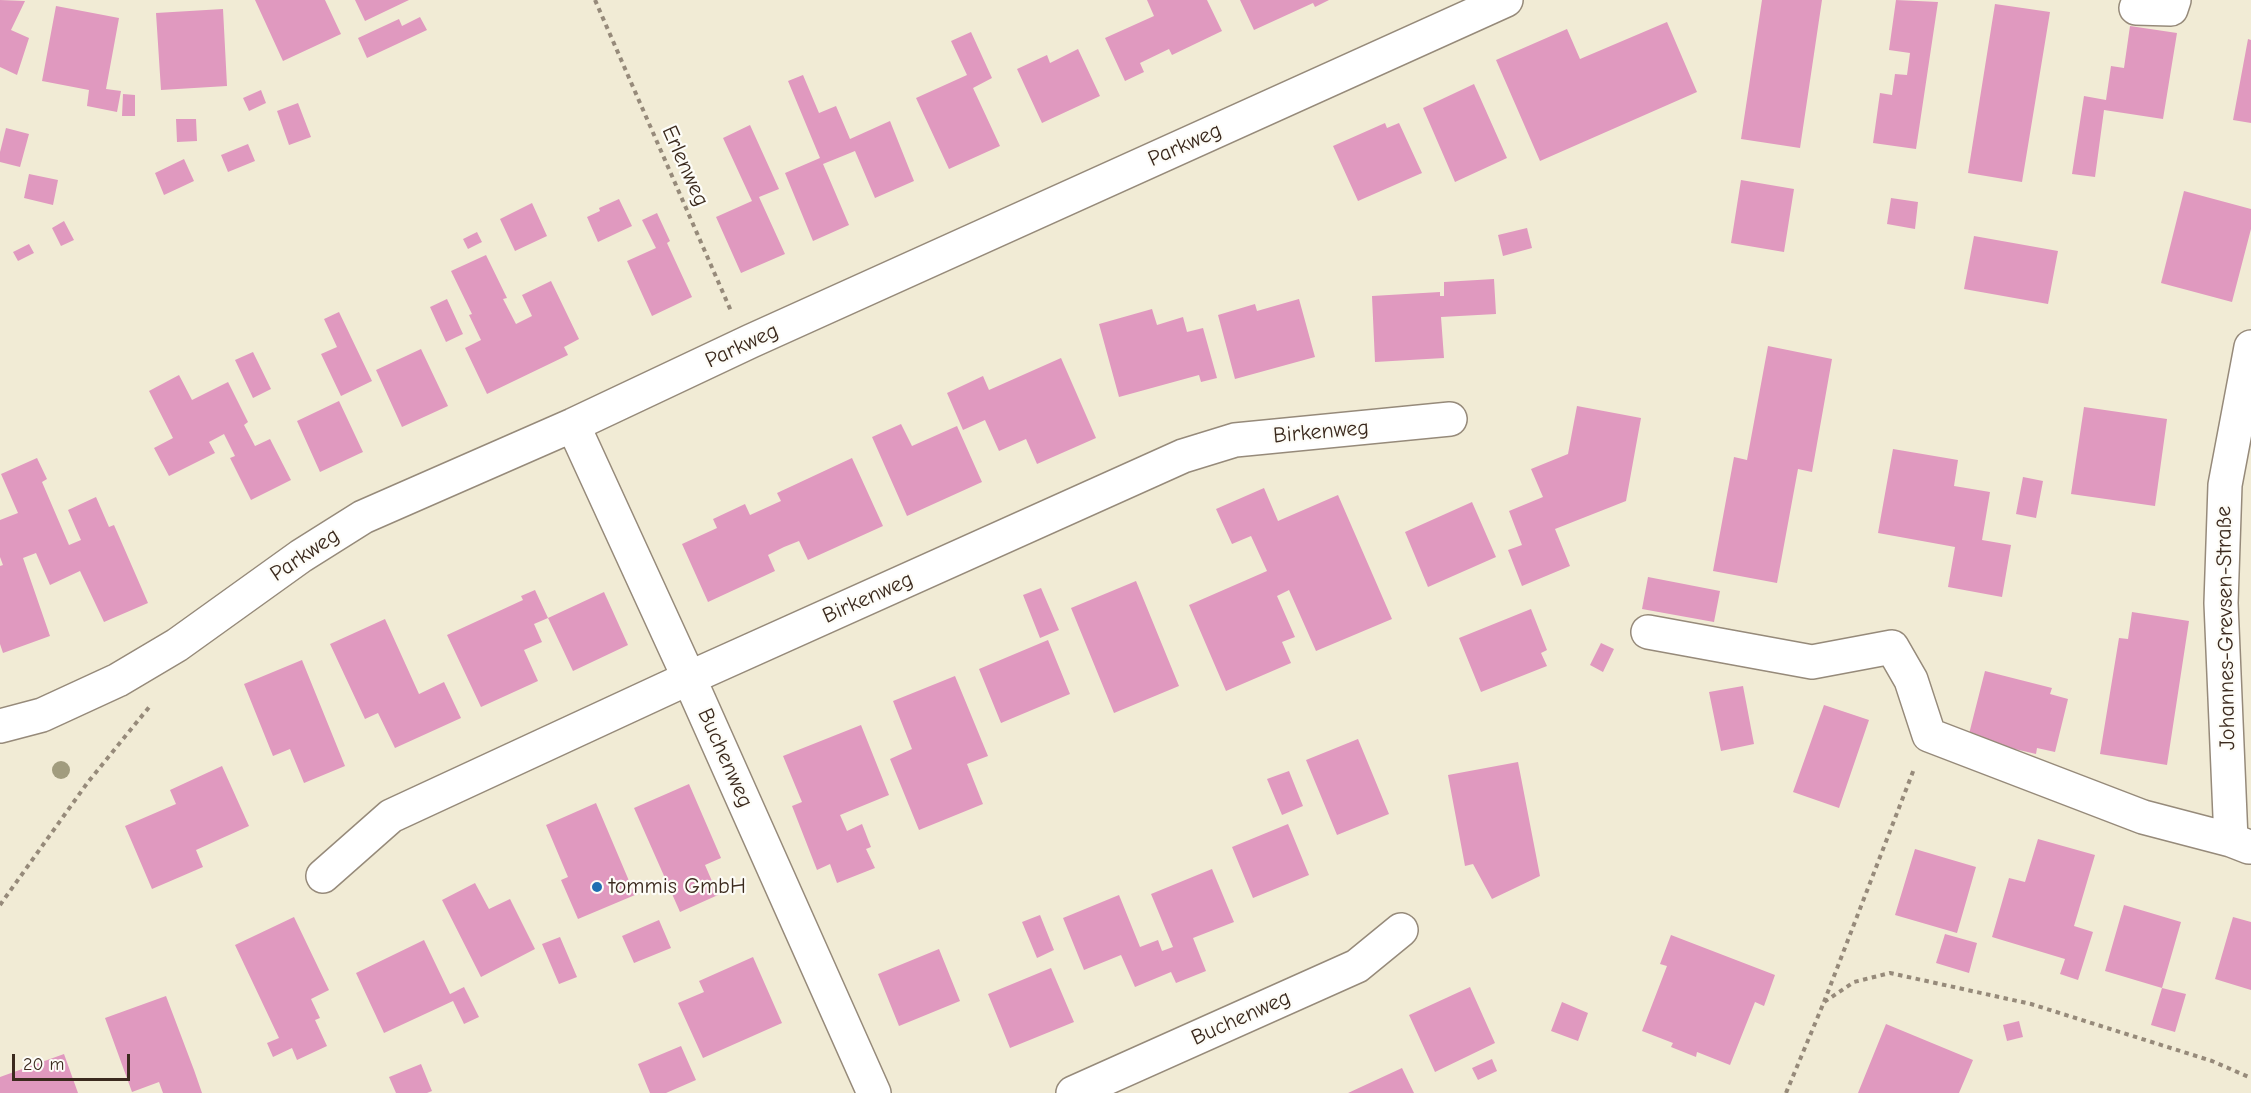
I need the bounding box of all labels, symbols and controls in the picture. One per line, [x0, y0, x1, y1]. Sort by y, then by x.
street label: Parkweg [1144, 117, 1226, 173]
street label: Erlenweg [656, 122, 714, 210]
street label: Parkweg [701, 318, 783, 374]
street label: Birkenweg [1272, 415, 1370, 449]
street label: Johannes-Grevsen-Straße [2211, 506, 2241, 750]
street label: Parkweg [265, 522, 345, 588]
street label: Birkenweg [819, 566, 917, 630]
street label: Buchenweg [691, 704, 759, 812]
place label: tommis GmbH [609, 874, 746, 900]
marker: tommis GmbH [590, 880, 604, 894]
street label: Buchenweg [1187, 984, 1295, 1052]
scale bar [15, 1042, 134, 1080]
text: 20 m [23, 1054, 64, 1075]

